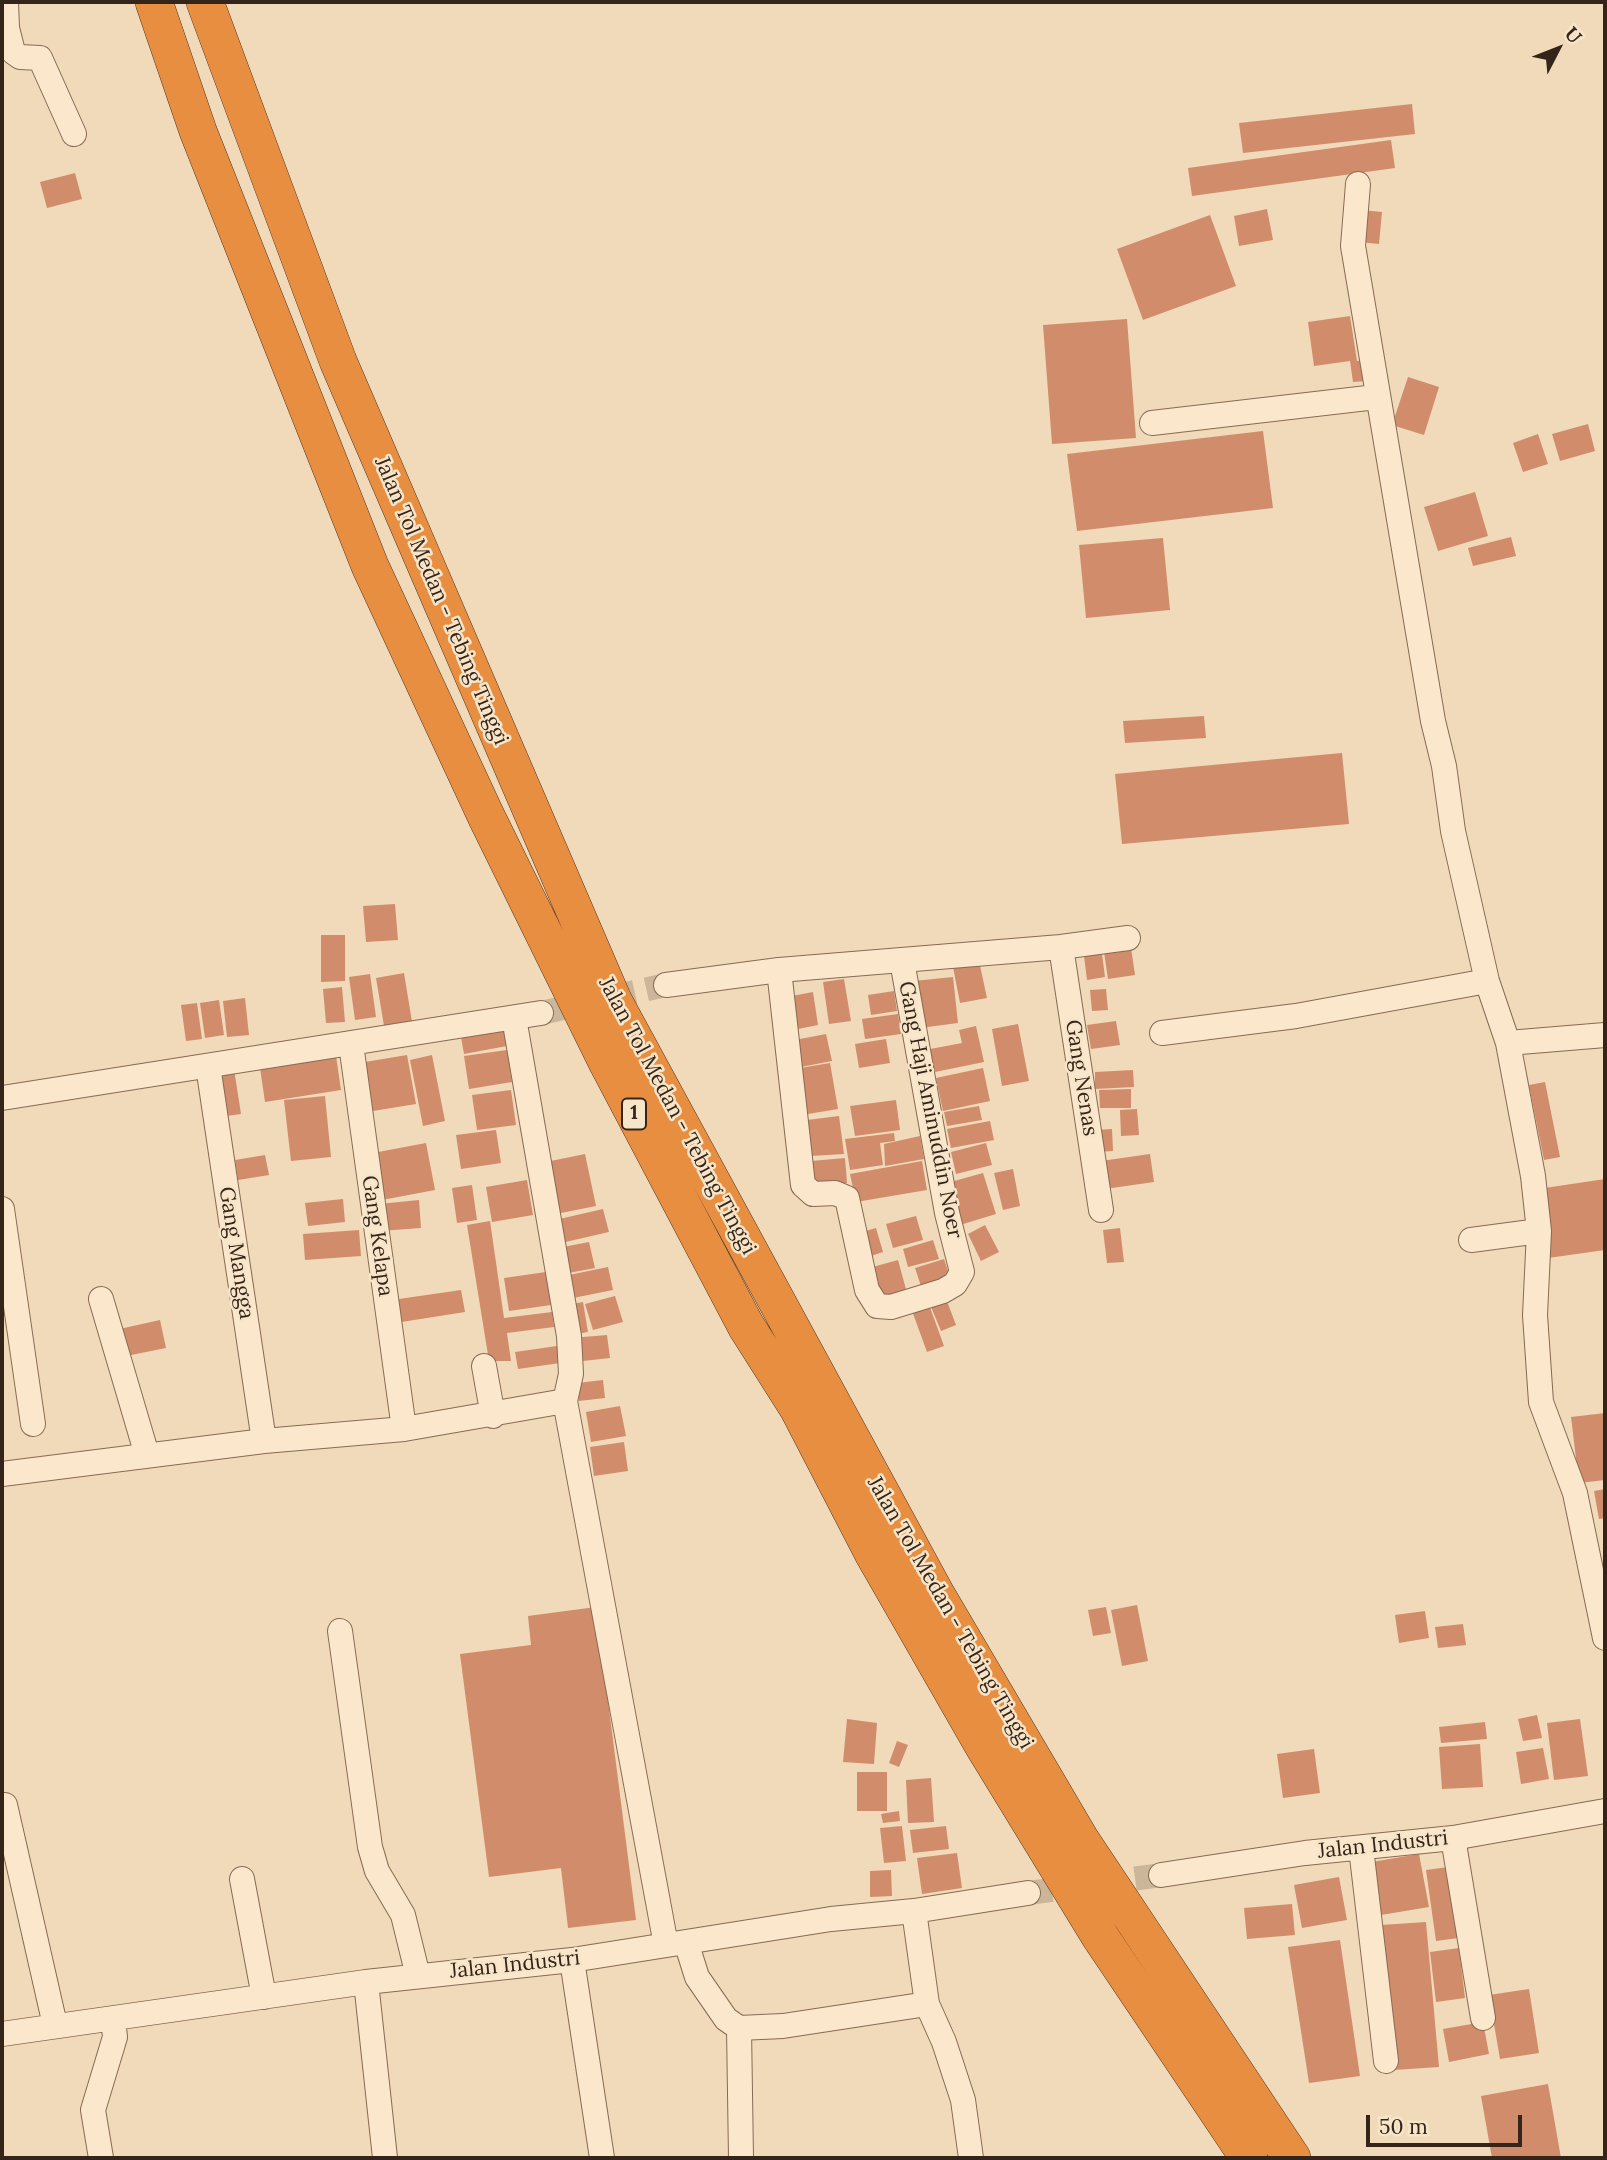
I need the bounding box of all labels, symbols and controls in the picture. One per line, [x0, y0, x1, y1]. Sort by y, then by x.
north arrow [1523, 14, 1593, 84]
text: U [1560, 22, 1587, 48]
street label: Jalan Tol Medan - Tebing Tinggi [369, 453, 513, 749]
street label: Jalan Tol Medan - Tebing Tinggi [593, 973, 761, 1259]
street label: Gang Haji Aminuddin Noer [893, 979, 967, 1241]
street label: Gang Nenas [1059, 1018, 1103, 1138]
road number: 1 [622, 1098, 646, 1130]
street label: Gang Kelapa [356, 1174, 398, 1298]
street label: Gang Mangga [213, 1185, 259, 1321]
street label: Jalan Tol Medan - Tebing Tinggi [861, 1472, 1039, 1754]
street label: Jalan Industri [1317, 1826, 1449, 1864]
street label: Jalan Industri [449, 1946, 581, 1984]
scale bar [1369, 2100, 1525, 2144]
text: 50 m [1379, 2113, 1428, 2140]

